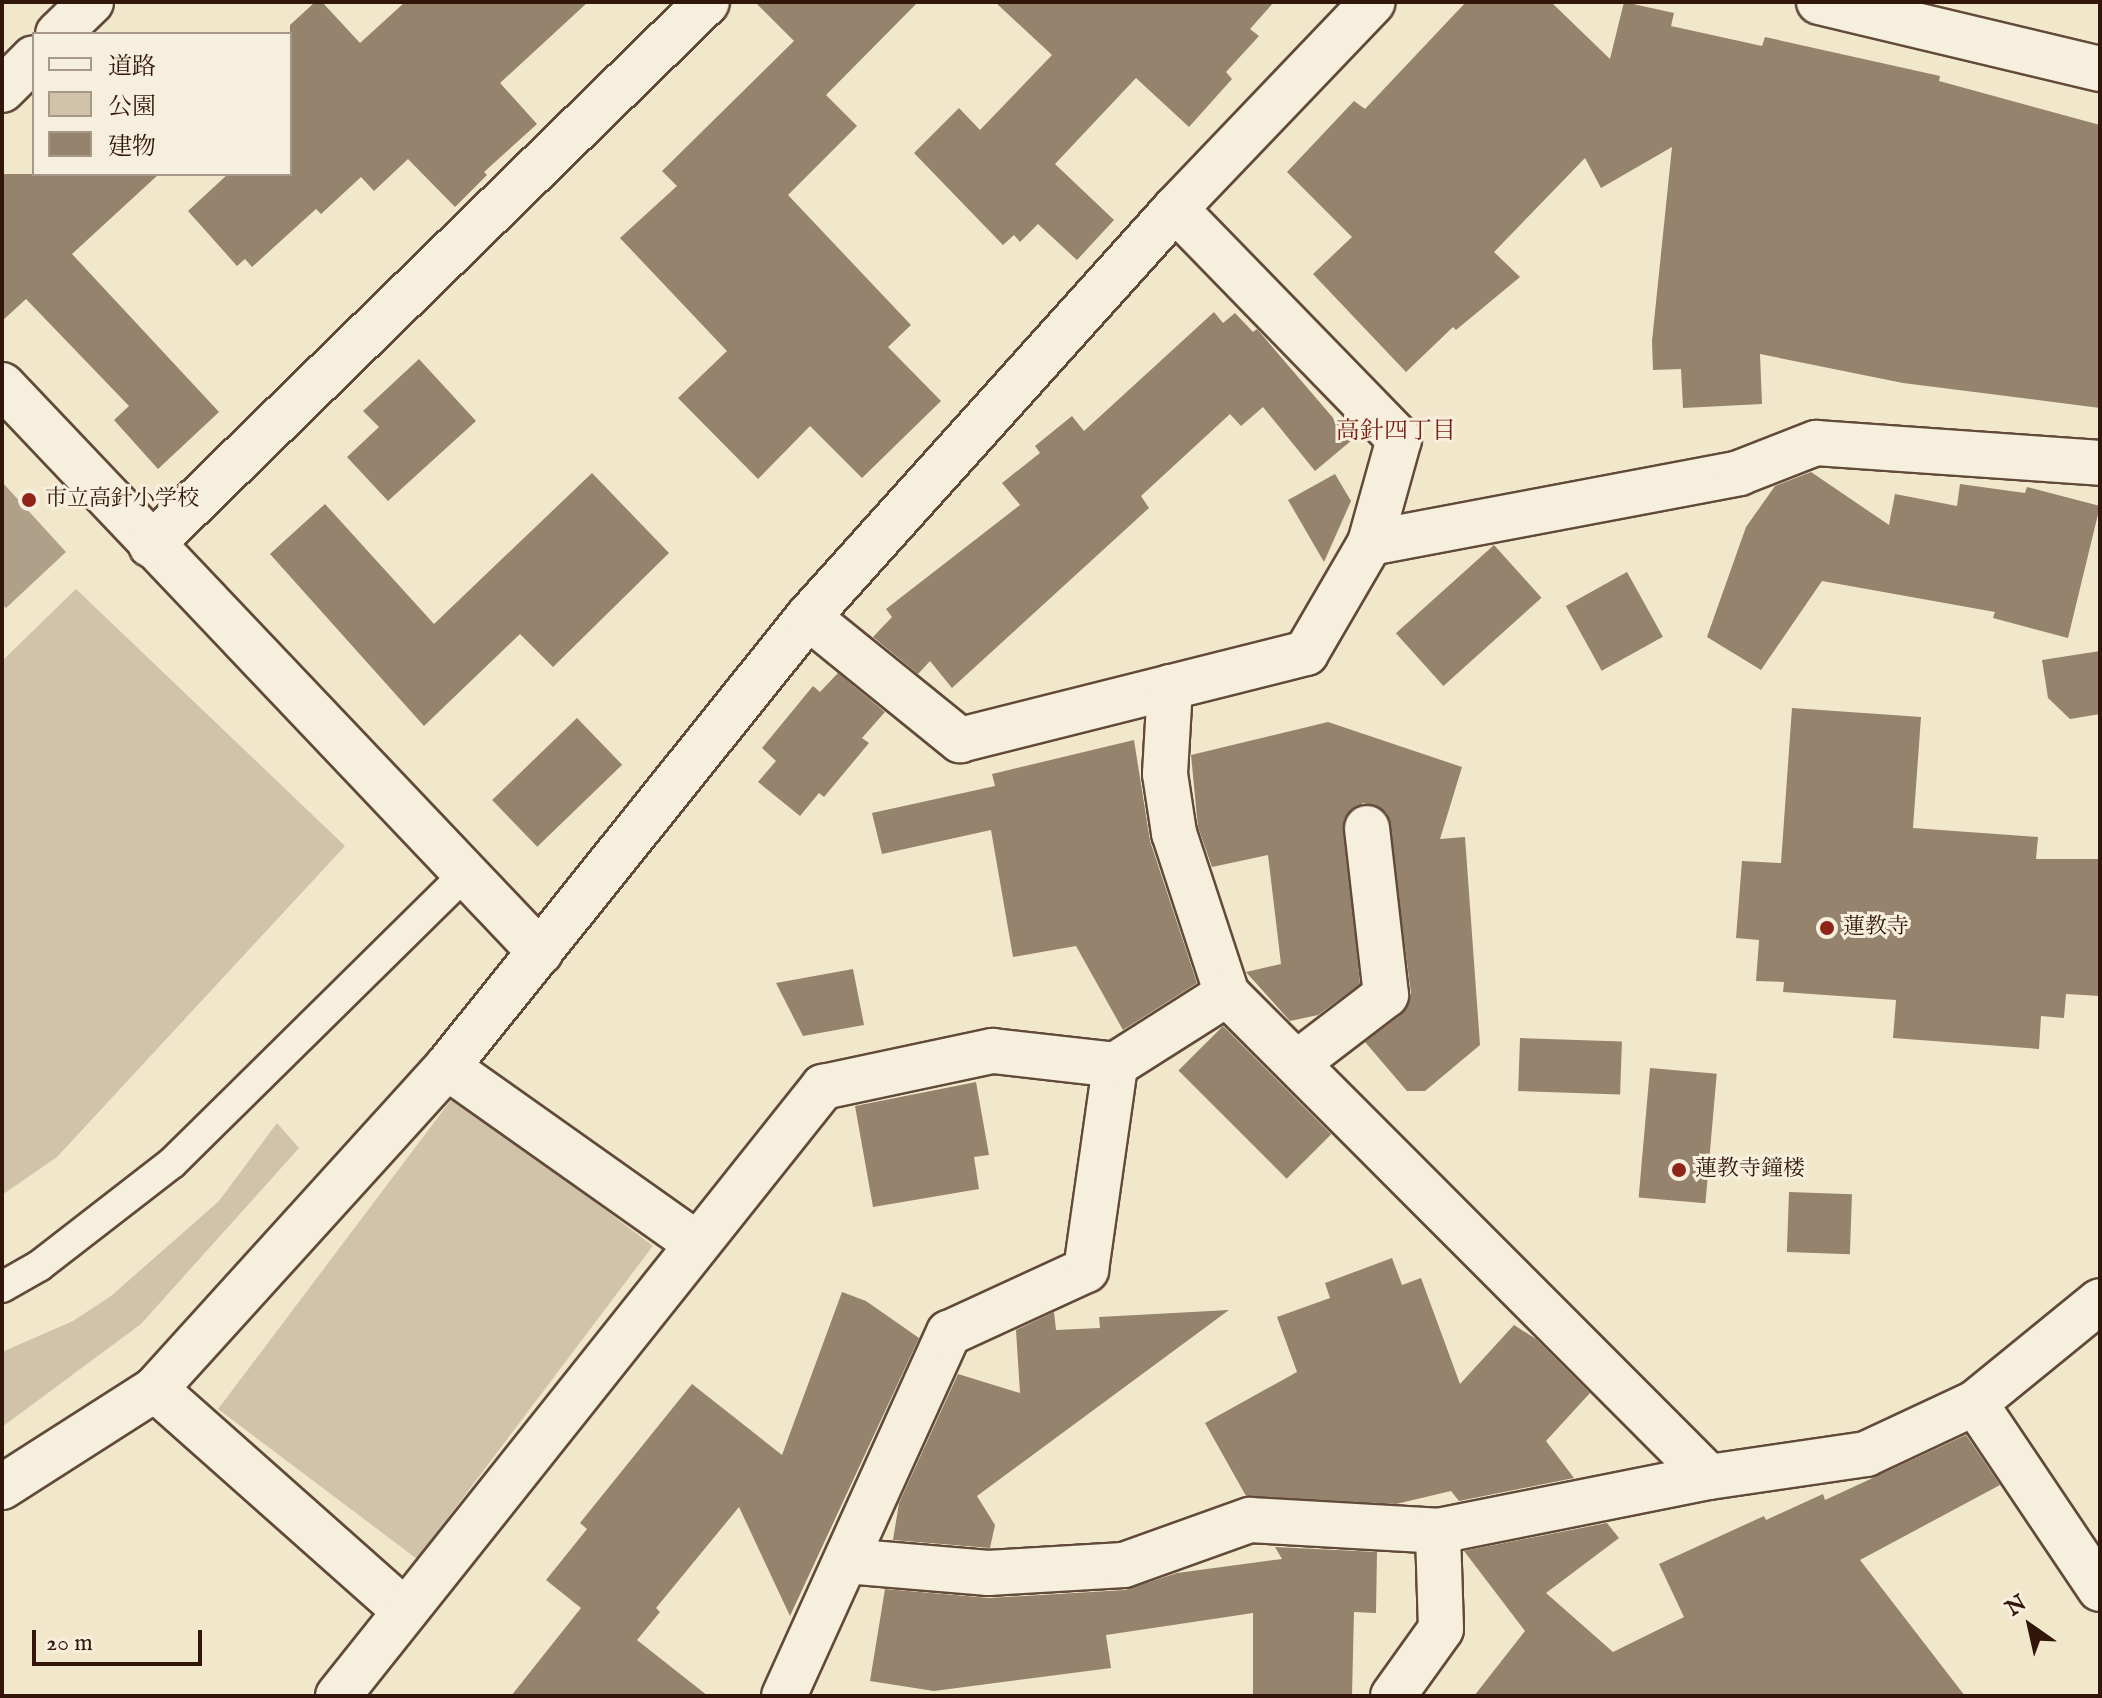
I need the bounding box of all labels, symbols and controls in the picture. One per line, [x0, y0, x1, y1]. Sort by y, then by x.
legend [32, 32, 292, 176]
text: 道路 [108, 52, 156, 83]
text: 公園 [108, 92, 156, 123]
text: 建物 [108, 132, 156, 163]
district label: 高針四丁目 [1336, 418, 1456, 446]
place label: 市立高針小学校 [45, 487, 199, 513]
marker: 市立高針小学校 [20, 491, 38, 509]
place label: 蓮教寺 [1843, 915, 1909, 941]
marker: 蓮教寺 [1818, 919, 1836, 937]
place label: 蓮教寺鐘楼 [1695, 1157, 1805, 1183]
marker: 蓮教寺鐘楼 [1670, 1161, 1688, 1179]
north arrow [1990, 1586, 2070, 1666]
text: N [2001, 1589, 2032, 1623]
scale bar [36, 1614, 206, 1664]
text: 20 m [46, 1628, 93, 1659]

